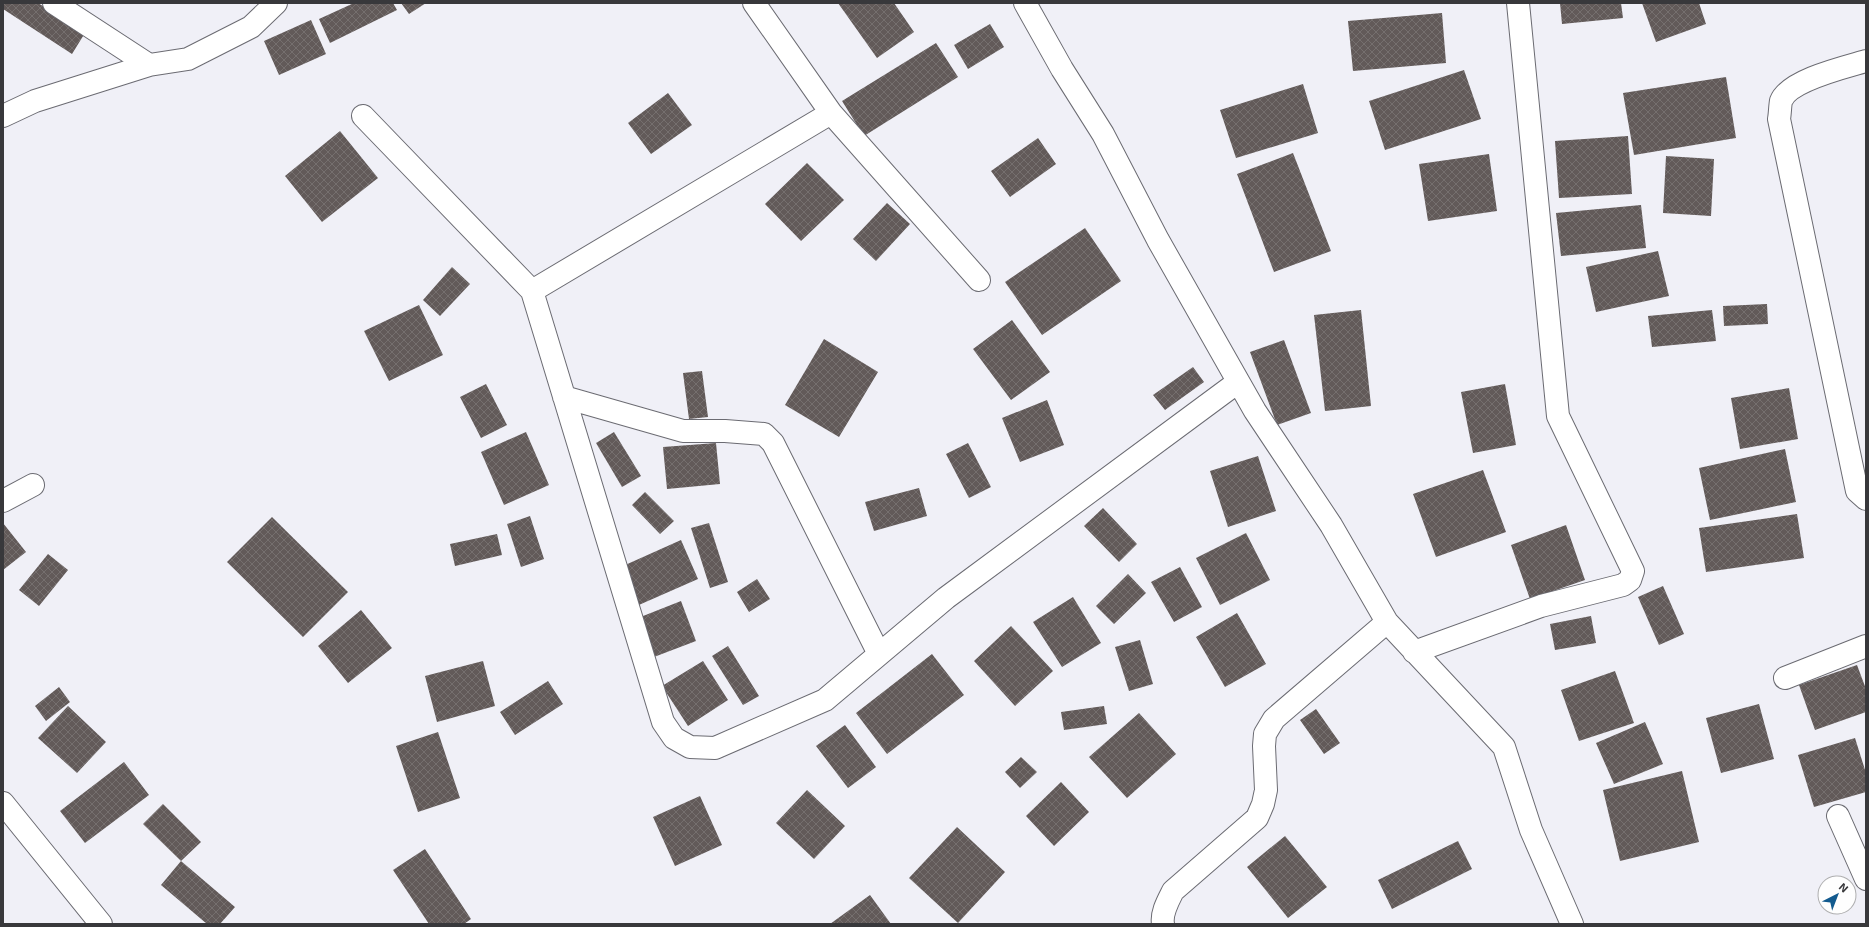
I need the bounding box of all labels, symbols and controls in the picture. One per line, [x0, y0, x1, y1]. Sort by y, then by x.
north arrow [1817, 875, 1857, 915]
text: N [1837, 880, 1851, 895]

